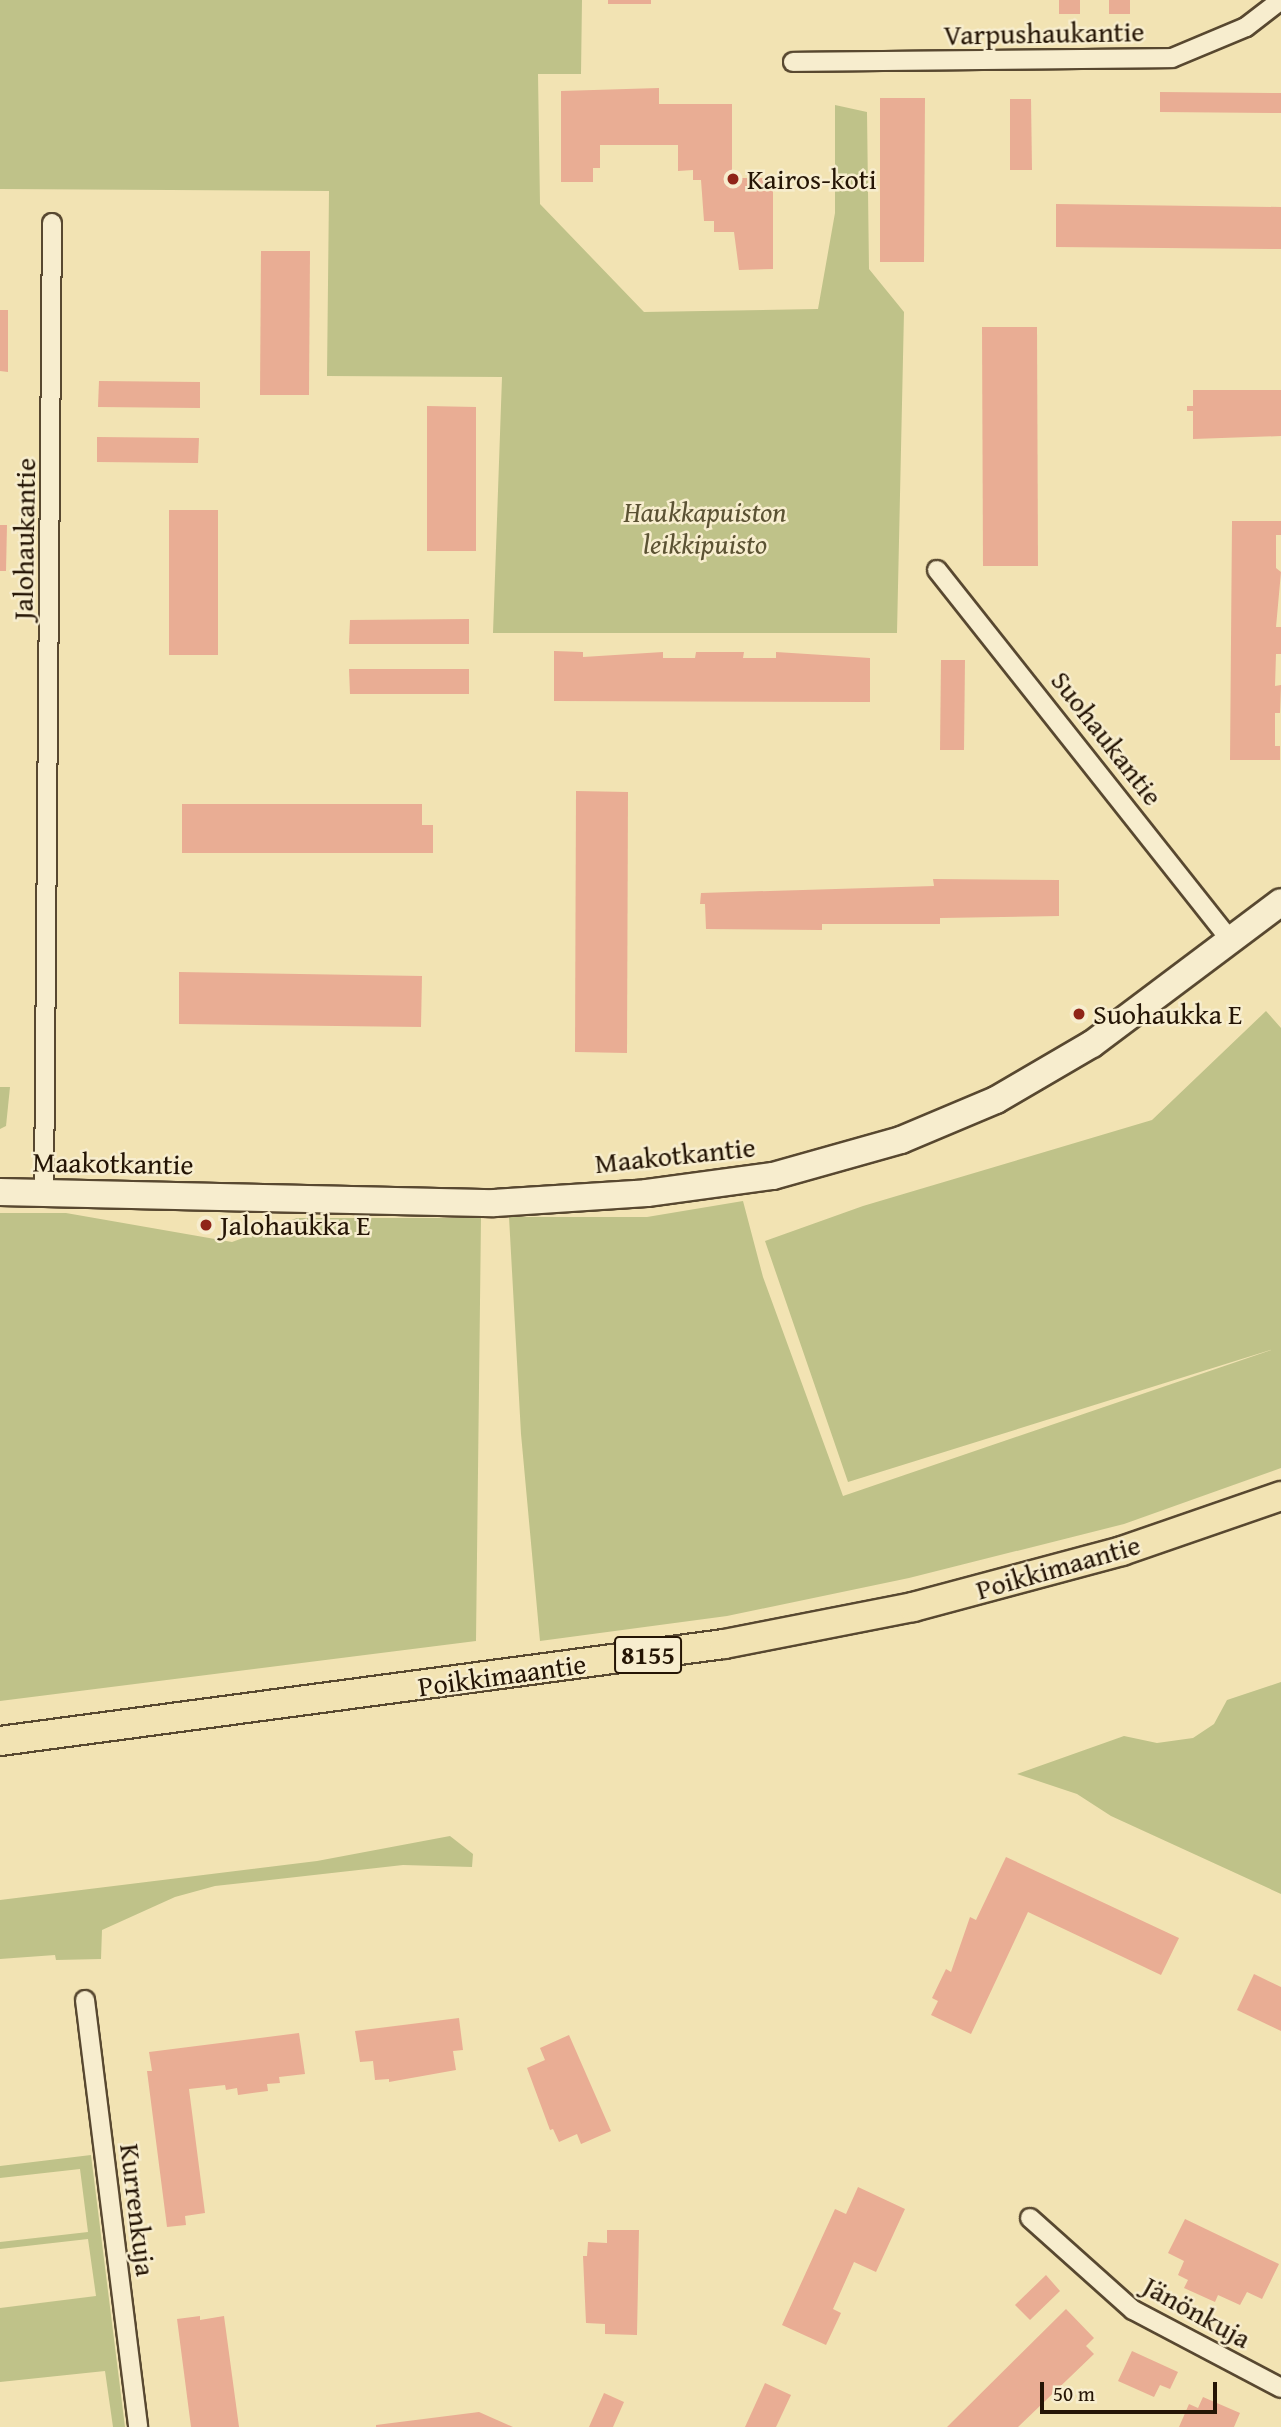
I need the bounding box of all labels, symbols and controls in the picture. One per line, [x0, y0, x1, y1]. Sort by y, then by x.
street label: Varpushaukantie [943, 14, 1145, 52]
place label: Kairos-koti [747, 162, 876, 196]
marker: Kairos-koti [725, 171, 741, 187]
street label: Jalohaukantie [6, 458, 42, 620]
park label: Haukkapuiston leikkipuisto [624, 495, 786, 561]
street label: Suohaukantie [1044, 664, 1170, 812]
place label: Suohaukka E [1093, 997, 1242, 1031]
marker: Suohaukka E [1071, 1006, 1087, 1022]
street label: Maakotkantie [593, 1130, 757, 1180]
street label: Maakotkantie [32, 1145, 194, 1181]
place label: Jalohaukka E [220, 1208, 370, 1242]
marker: Jalohaukka E [198, 1217, 214, 1233]
street label: Poikkimaantie [972, 1527, 1144, 1607]
road number: 8155 [613, 1632, 683, 1678]
street label: Poikkimaantie [416, 1647, 588, 1703]
street label: Kurrenkuja [113, 2142, 163, 2278]
street label: Jänönkuja [1137, 2269, 1257, 2355]
scale bar [1043, 2368, 1220, 2412]
text: 50 m [1053, 2378, 1095, 2409]

